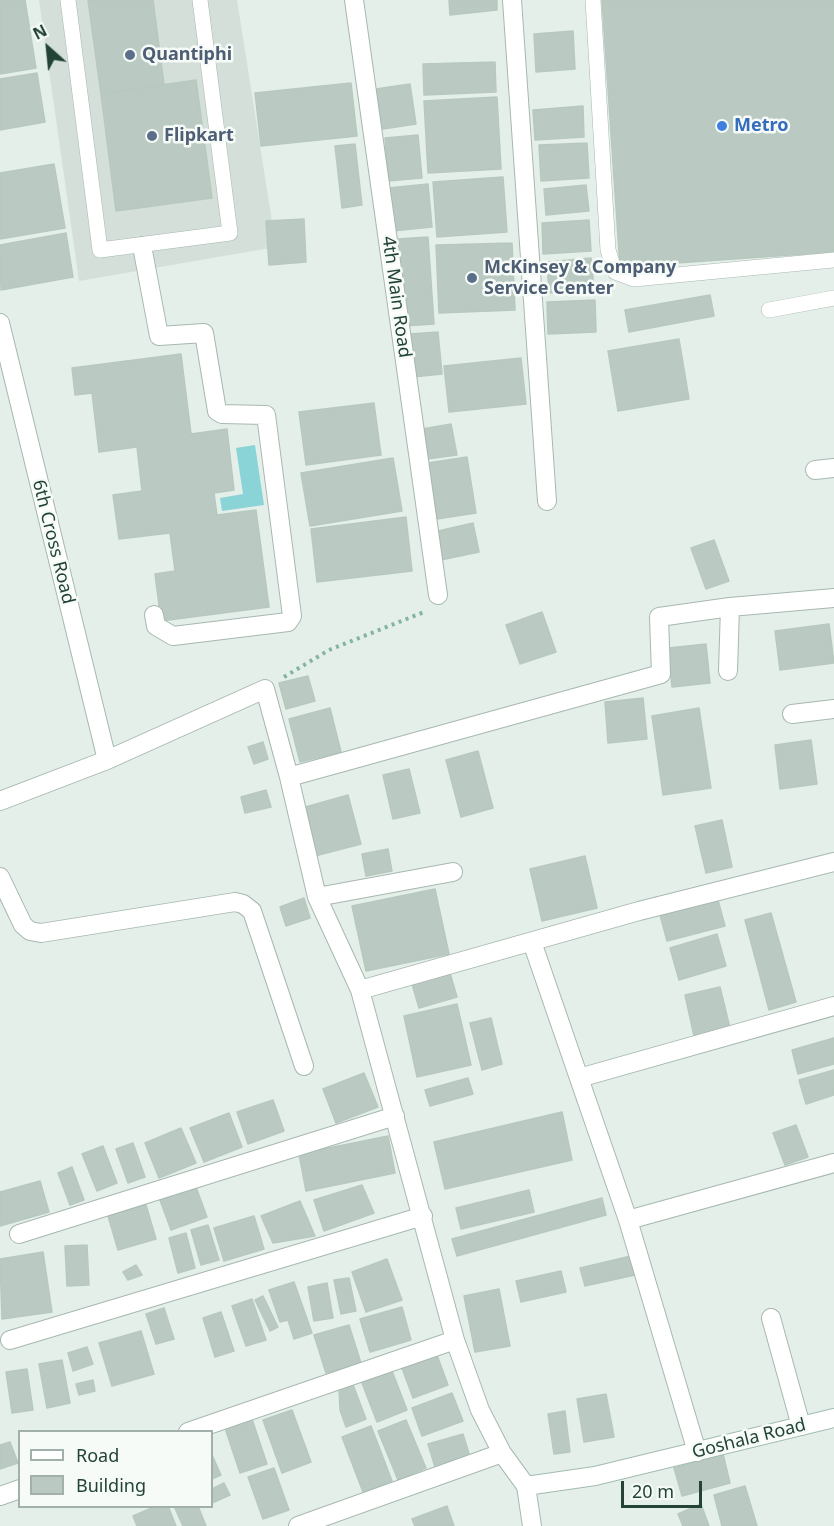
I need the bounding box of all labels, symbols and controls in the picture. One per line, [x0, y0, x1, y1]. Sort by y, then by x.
north arrow [18, 18, 78, 78]
text: N [29, 19, 51, 45]
place label: Quantiphi [142, 44, 232, 66]
marker: Quantiphi [123, 48, 137, 62]
place label: Metro [734, 115, 788, 137]
marker: Metro [715, 119, 729, 133]
place label: Flipkart [164, 125, 234, 147]
marker: Flipkart [145, 129, 159, 143]
street label: 4th Main Road [377, 235, 415, 359]
place label: McKinsey & Company Service Center [484, 257, 676, 300]
marker: McKinsey & Company Service Center [465, 271, 479, 285]
street label: 6th Cross Road [27, 478, 79, 606]
street label: Goshala Road [690, 1414, 808, 1464]
legend [18, 1430, 213, 1508]
text: Road [76, 1443, 119, 1467]
scale bar [624, 1469, 705, 1507]
text: Building [76, 1473, 146, 1497]
text: 20 m [632, 1479, 674, 1503]

